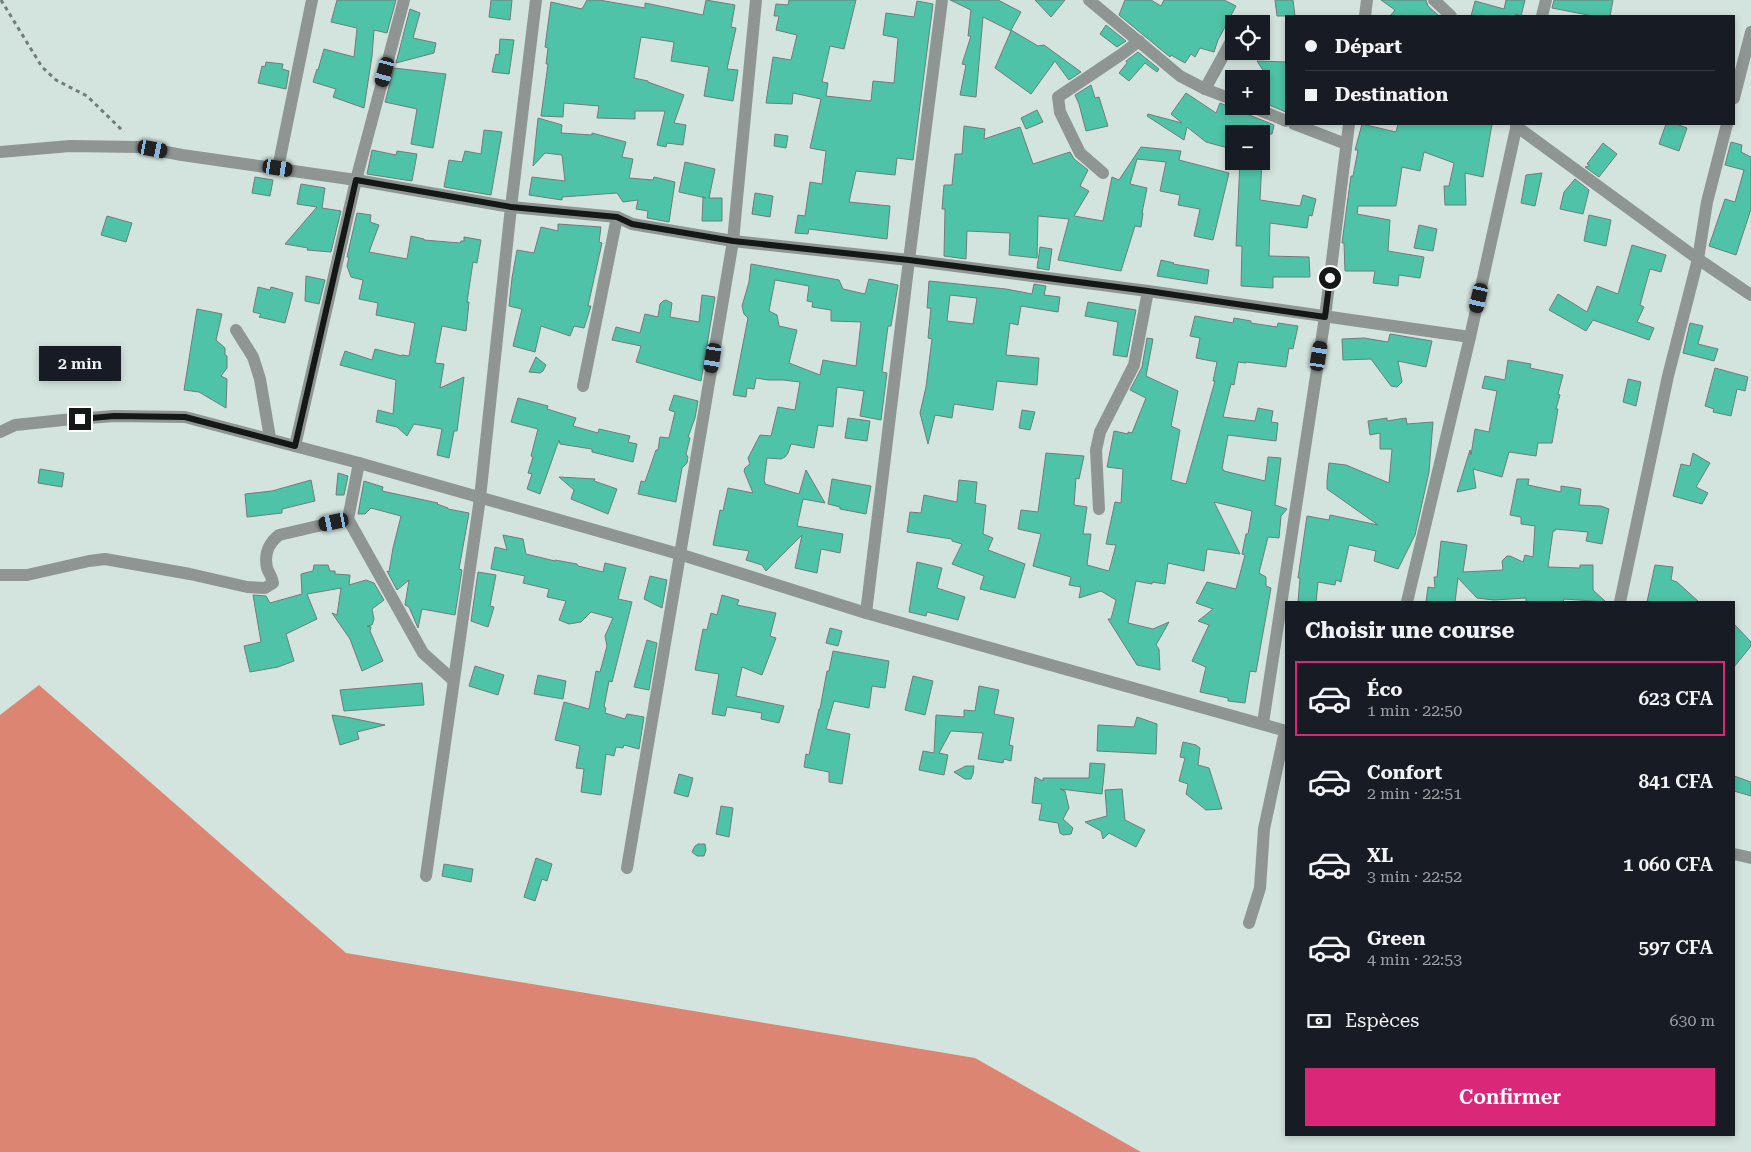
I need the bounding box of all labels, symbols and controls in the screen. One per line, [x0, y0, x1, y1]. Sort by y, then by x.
map controls [1225, 15, 1270, 170]
button: locate [1225, 15, 1270, 60]
text: Départ [1335, 35, 1402, 58]
car [373, 56, 396, 88]
button: + [1225, 70, 1270, 115]
text: Destination [1335, 83, 1448, 106]
button: − [1225, 125, 1270, 170]
car [136, 139, 169, 159]
car [262, 158, 293, 178]
route start [1319, 267, 1341, 289]
car [1468, 282, 1489, 314]
car [1309, 340, 1328, 372]
car [703, 342, 722, 374]
callout: 2 min [39, 346, 121, 382]
text: 2 min [58, 354, 102, 373]
route end [69, 408, 91, 430]
car [317, 512, 350, 532]
text: Choisir une course [1305, 618, 1514, 643]
icon: car [1307, 676, 1352, 721]
text: Éco [1367, 678, 1403, 701]
text: 623 CFA [1638, 687, 1713, 710]
text: 1 min · 22:50 [1367, 701, 1462, 720]
icon: car [1307, 759, 1352, 804]
text: Confort [1367, 761, 1442, 784]
text: 841 CFA [1638, 770, 1713, 793]
text: 2 min · 22:51 [1367, 784, 1462, 803]
icon: car [1307, 842, 1352, 887]
text: XL [1367, 844, 1393, 867]
text: 1 060 CFA [1623, 853, 1713, 876]
text: 3 min · 22:52 [1367, 867, 1462, 886]
icon: car [1307, 925, 1352, 970]
text: Green [1367, 927, 1425, 950]
text: 597 CFA [1638, 936, 1713, 959]
text: 4 min · 22:53 [1367, 950, 1462, 969]
icon: cash [1305, 1007, 1333, 1035]
text: Espèces [1345, 1009, 1419, 1032]
text: 630 m [1669, 1011, 1715, 1030]
button: Confirmer [1305, 1068, 1715, 1126]

